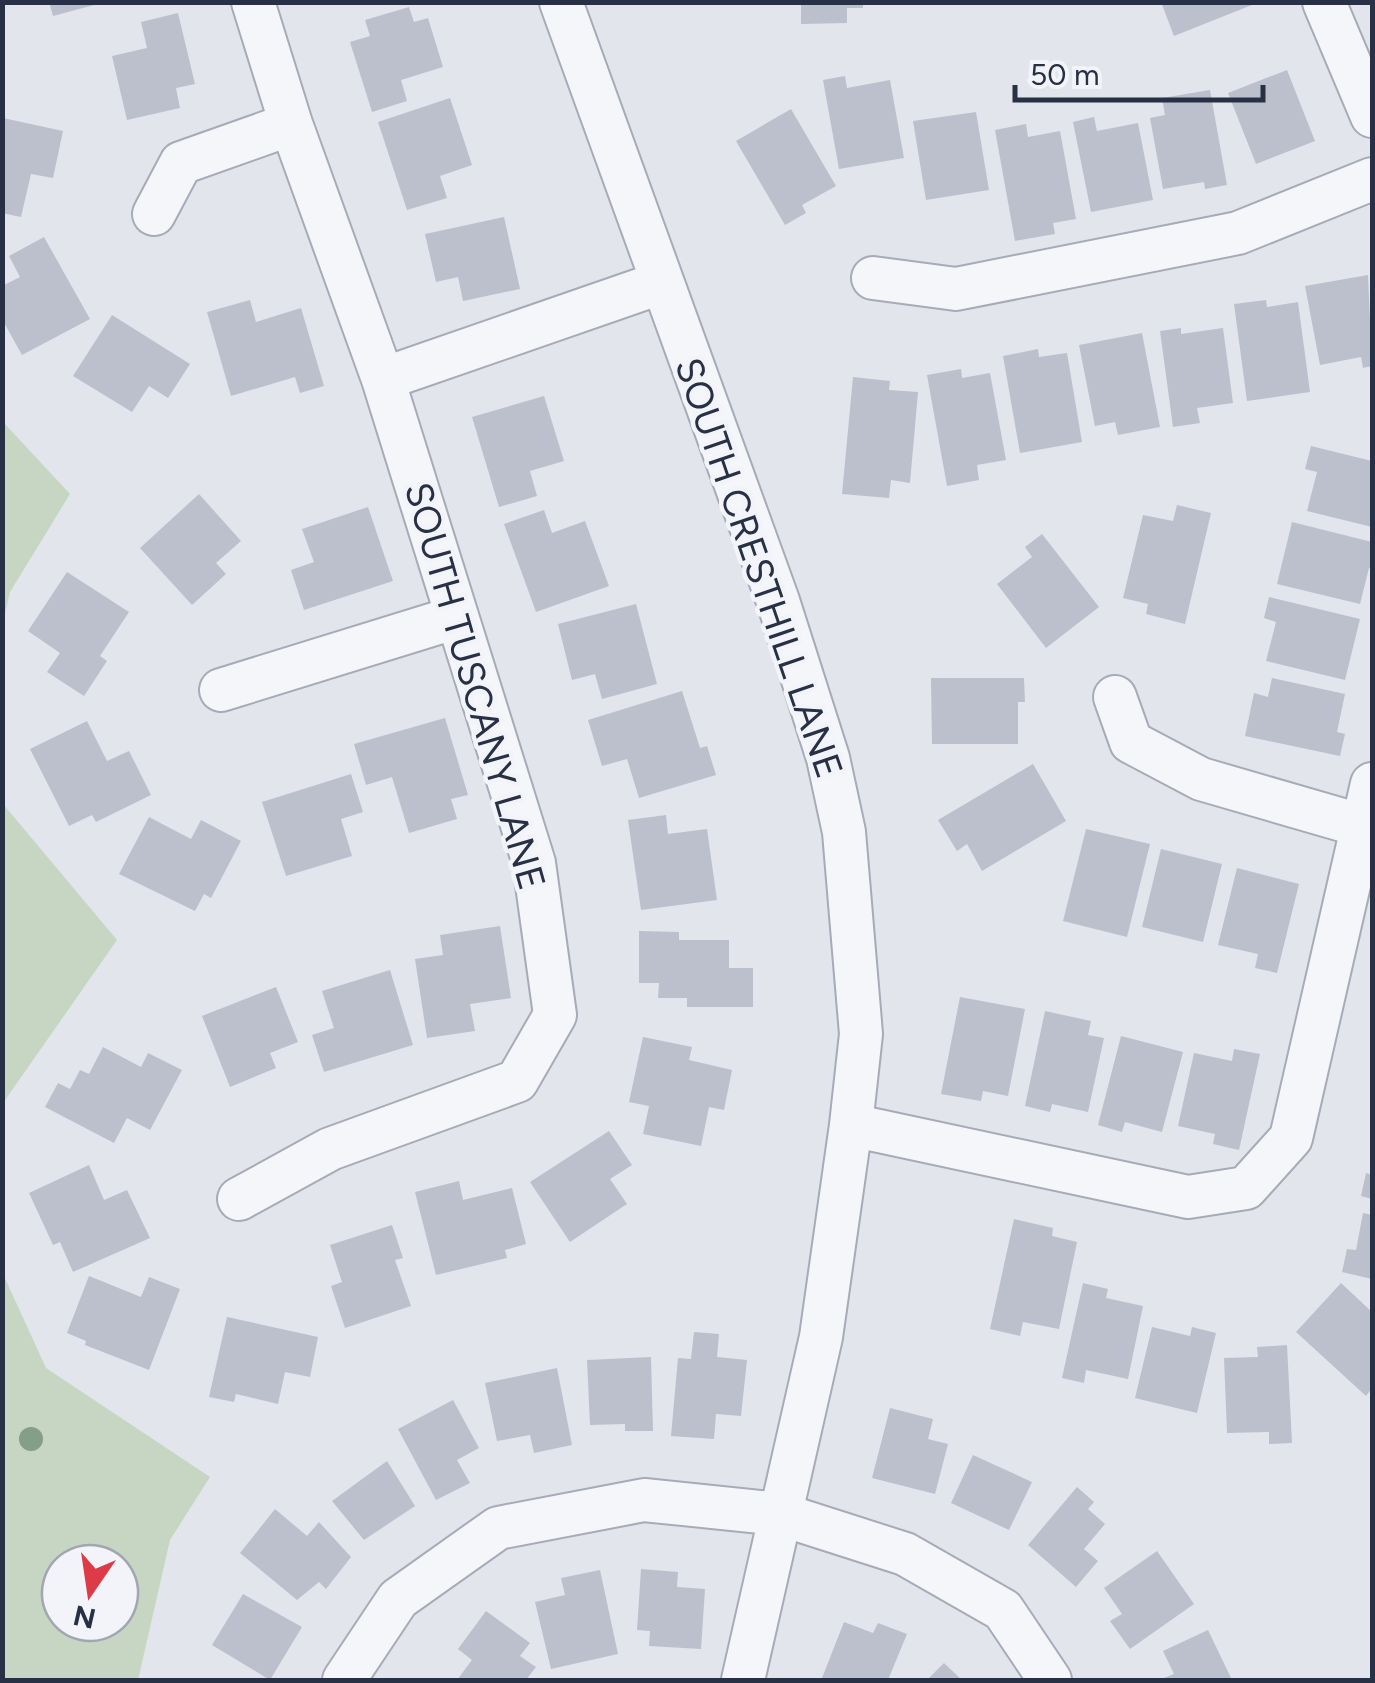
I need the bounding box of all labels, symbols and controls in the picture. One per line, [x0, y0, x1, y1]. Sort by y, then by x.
scale bar [1015, 40, 1262, 102]
text: 50 m [1030, 56, 1099, 93]
street label: SOUTH CRESTHILL LANE [665, 352, 853, 784]
street label: SOUTH TUSCANY LANE [395, 477, 555, 895]
north arrow [40, 1543, 140, 1643]
text: N [70, 1598, 99, 1636]

